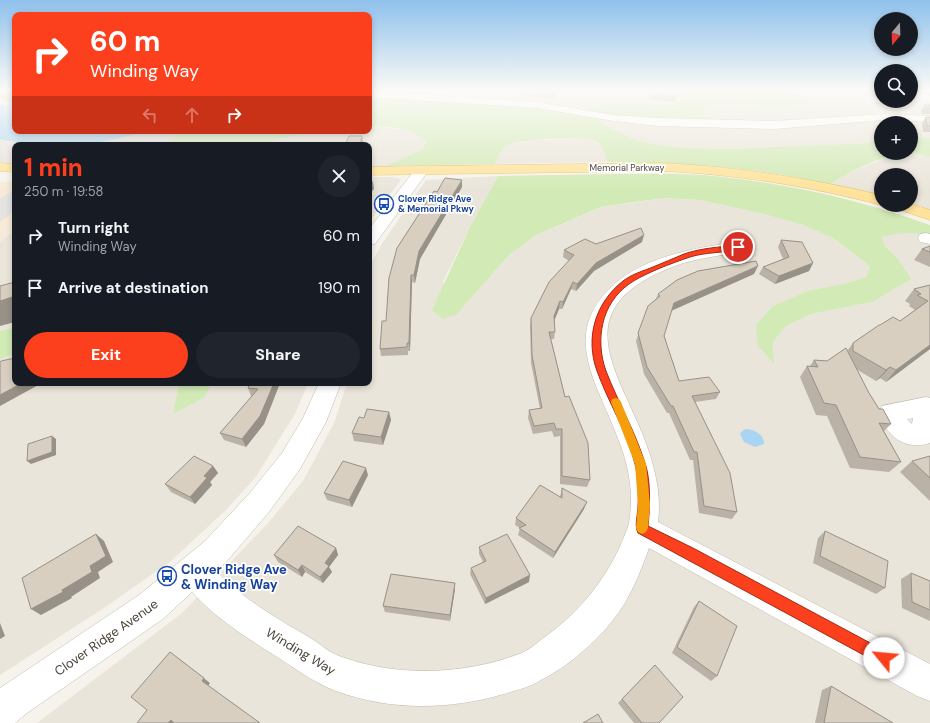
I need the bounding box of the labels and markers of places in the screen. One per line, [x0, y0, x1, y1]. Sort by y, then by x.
bus stop icon: Clover Ridge Ave & Memorial Pkwy [373, 193, 395, 215]
place label: Clover Ridge Ave & Memorial Pkwy [398, 193, 475, 215]
pin [721, 230, 755, 264]
place label: Clover Ridge Ave & Winding Way [181, 561, 287, 593]
bus stop icon: Clover Ridge Ave & Winding Way [156, 565, 178, 587]

